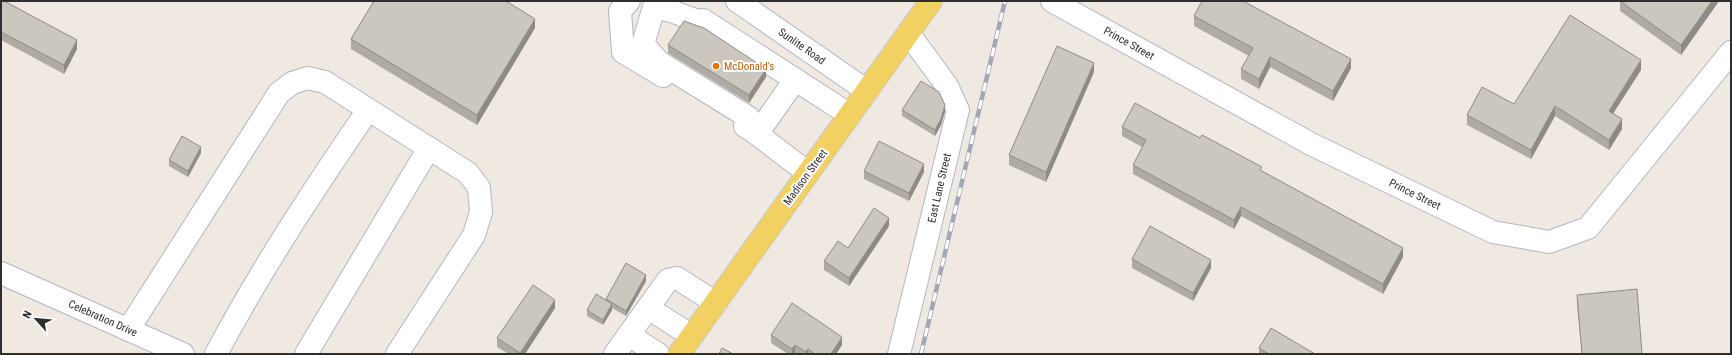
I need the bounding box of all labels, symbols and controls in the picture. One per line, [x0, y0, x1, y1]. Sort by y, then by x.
street label: Prince Street [1101, 24, 1156, 63]
street label: Sunlite Road [776, 25, 828, 67]
place label: McDonald's [724, 60, 774, 73]
marker: McDonald's [711, 61, 721, 71]
street label: Madison Street [781, 147, 830, 208]
street label: East Lane Street [925, 152, 954, 224]
street label: Prince Street [1387, 176, 1443, 213]
street label: Celebration Drive [66, 297, 139, 339]
north arrow [16, 299, 56, 339]
text: N [20, 309, 35, 321]

